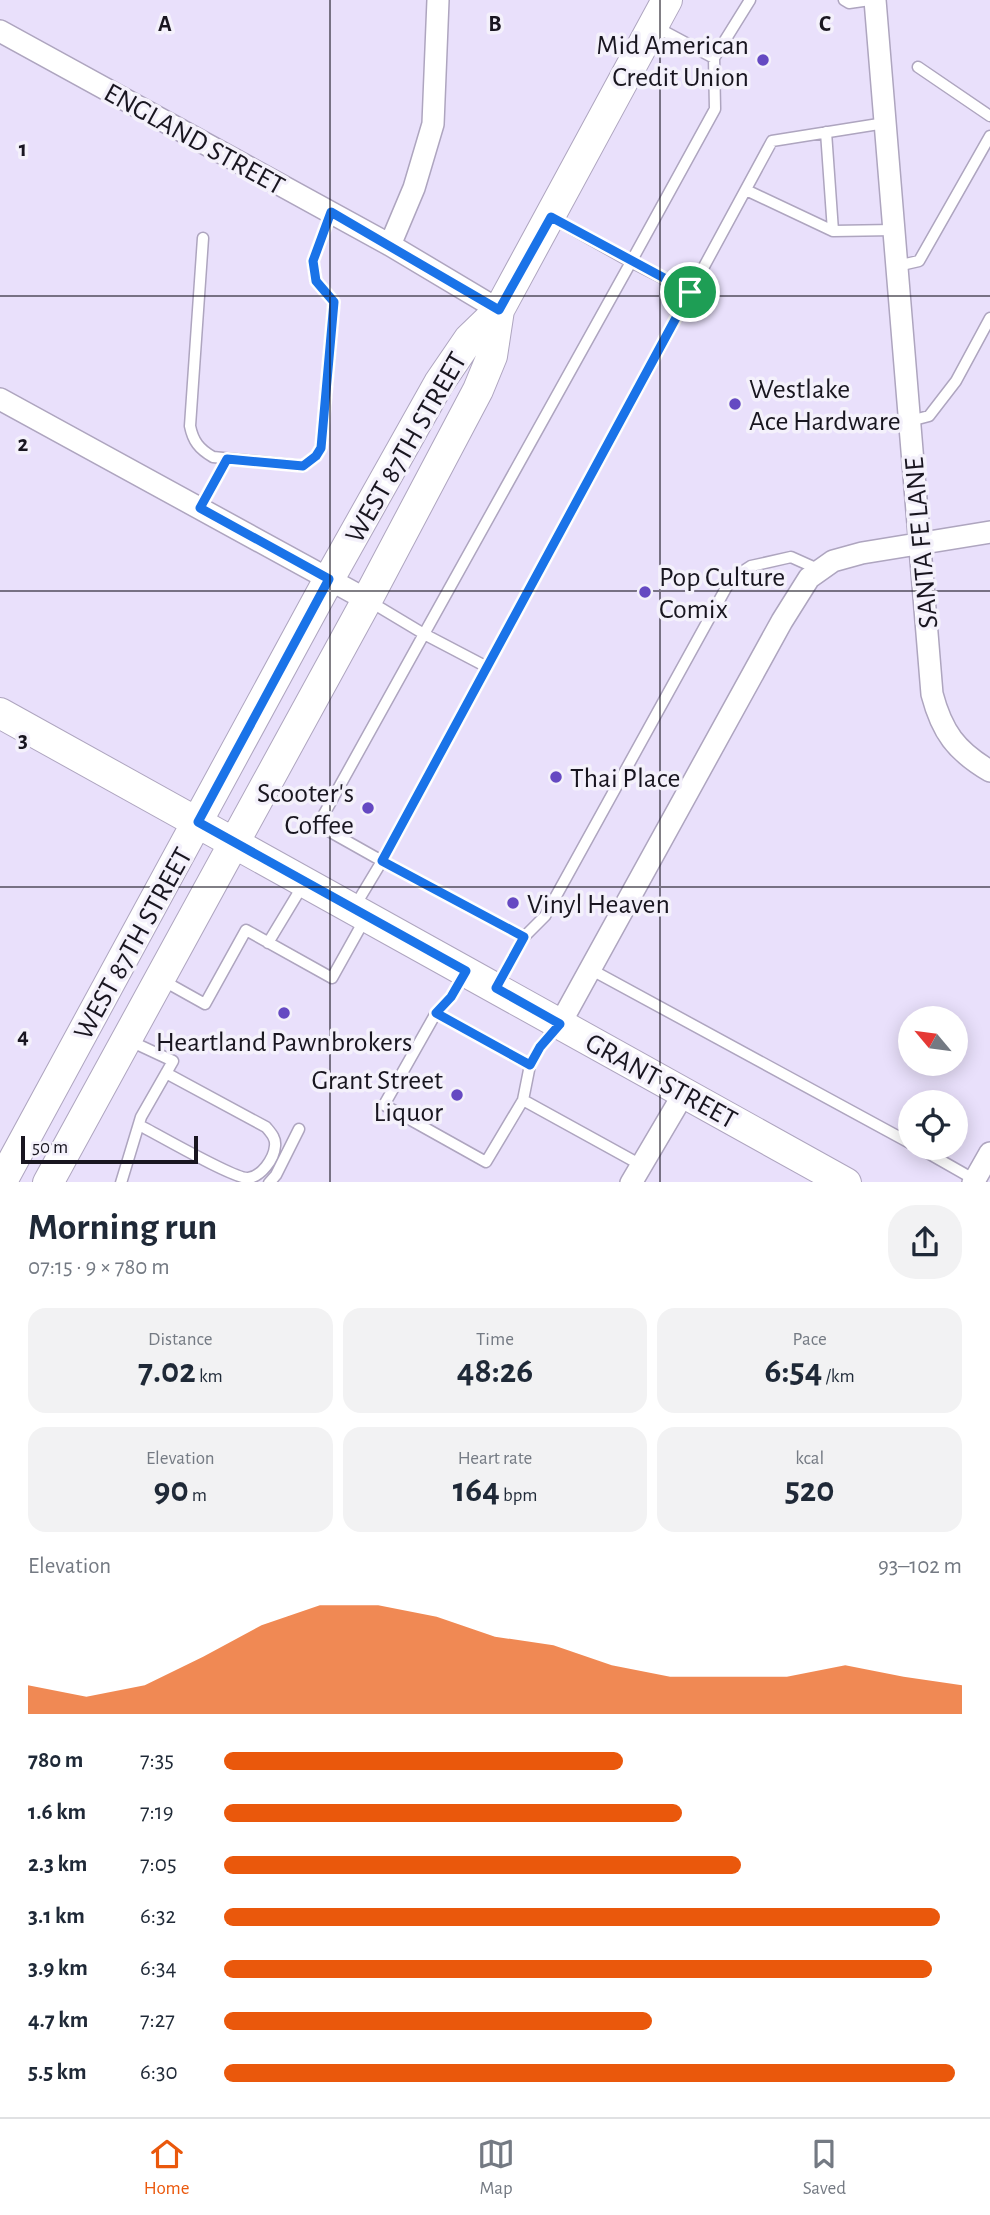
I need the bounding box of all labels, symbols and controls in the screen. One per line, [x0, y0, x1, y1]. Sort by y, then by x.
text: A [158, 13, 172, 36]
text: B [488, 13, 502, 36]
text: C [819, 13, 831, 36]
place label: Mid American Credit Union [596, 32, 749, 92]
marker: Mid American Credit Union [755, 52, 771, 68]
street label: ENGLAND STREET [99, 79, 289, 201]
text: 1 [19, 138, 27, 161]
pin [660, 262, 720, 322]
icon: arrive [671, 273, 709, 311]
street label: WEST 87TH STREET [341, 348, 473, 548]
place label: Westlake Ace Hardware [749, 376, 901, 436]
marker: Westlake Ace Hardware [727, 396, 743, 412]
text: 2 [18, 433, 29, 456]
street label: SANTA FE LANE [901, 456, 943, 630]
place label: Pop Culture Comix [659, 564, 785, 624]
marker: Pop Culture Comix [637, 584, 653, 600]
text: 3 [18, 729, 28, 752]
place label: Thai Place [570, 765, 680, 793]
marker: Thai Place [548, 769, 564, 785]
place label: Scooter's Coffee [257, 780, 354, 840]
marker: Scooter's Coffee [360, 800, 376, 816]
street label: WEST 87TH STREET [69, 843, 198, 1045]
place label: Vinyl Heaven [527, 891, 670, 919]
marker: Vinyl Heaven [505, 895, 521, 911]
marker: Heartland Pawnbrokers [276, 1005, 292, 1021]
north arrow [898, 1006, 968, 1076]
map controls [898, 1006, 968, 1160]
text: 4 [17, 1025, 29, 1048]
place label: Heartland Pawnbrokers [156, 1029, 412, 1057]
street label: GRANT STREET [581, 1029, 742, 1135]
place label: Grant Street Liquor [311, 1067, 443, 1127]
marker: Grant Street Liquor [449, 1087, 465, 1103]
button: locate [898, 1090, 968, 1160]
scale bar [21, 1134, 198, 1165]
text: 50 m [32, 1138, 68, 1157]
button: share [888, 1205, 962, 1279]
text: Morning run [28, 1209, 217, 1247]
text: 07:15 · 9 × 780 m [28, 1256, 170, 1279]
text: Distance [148, 1330, 213, 1349]
text: Time [476, 1330, 514, 1349]
text: Pace [793, 1330, 827, 1349]
text: 7.02 [138, 1354, 196, 1389]
text: 48:26 [457, 1354, 533, 1389]
text: 6:54 [765, 1354, 822, 1389]
text: km [196, 1367, 223, 1386]
text: /km [822, 1367, 855, 1386]
text: Elevation [146, 1449, 215, 1468]
text: Heart rate [458, 1449, 532, 1468]
text: kcal [795, 1449, 824, 1468]
text: 90 [154, 1473, 189, 1508]
text: 164 [453, 1473, 500, 1508]
text: 520 [785, 1473, 835, 1508]
text: m [189, 1486, 207, 1505]
text: bpm [500, 1486, 537, 1505]
text: Elevation [28, 1555, 111, 1578]
text: 93–102 m [878, 1555, 962, 1578]
text: 780 m [28, 1749, 83, 1772]
text: 7:35 [140, 1749, 174, 1772]
text: 1.6 km [28, 1801, 86, 1824]
text: 7:19 [140, 1801, 174, 1824]
text: 2.3 km [28, 1853, 87, 1876]
text: 7:05 [140, 1853, 177, 1876]
text: 3.1 km [28, 1905, 85, 1928]
text: 6:32 [140, 1905, 176, 1928]
text: 3.9 km [28, 1957, 88, 1980]
text: 6:34 [140, 1957, 177, 1980]
text: 4.7 km [28, 2009, 88, 2032]
text: 7:27 [140, 2009, 175, 2032]
text: 5.5 km [28, 2061, 87, 2084]
text: 6:30 [140, 2061, 178, 2084]
tab: Home [144, 2135, 190, 2200]
tab: Map [477, 2135, 515, 2200]
tab: Saved [803, 2135, 846, 2200]

